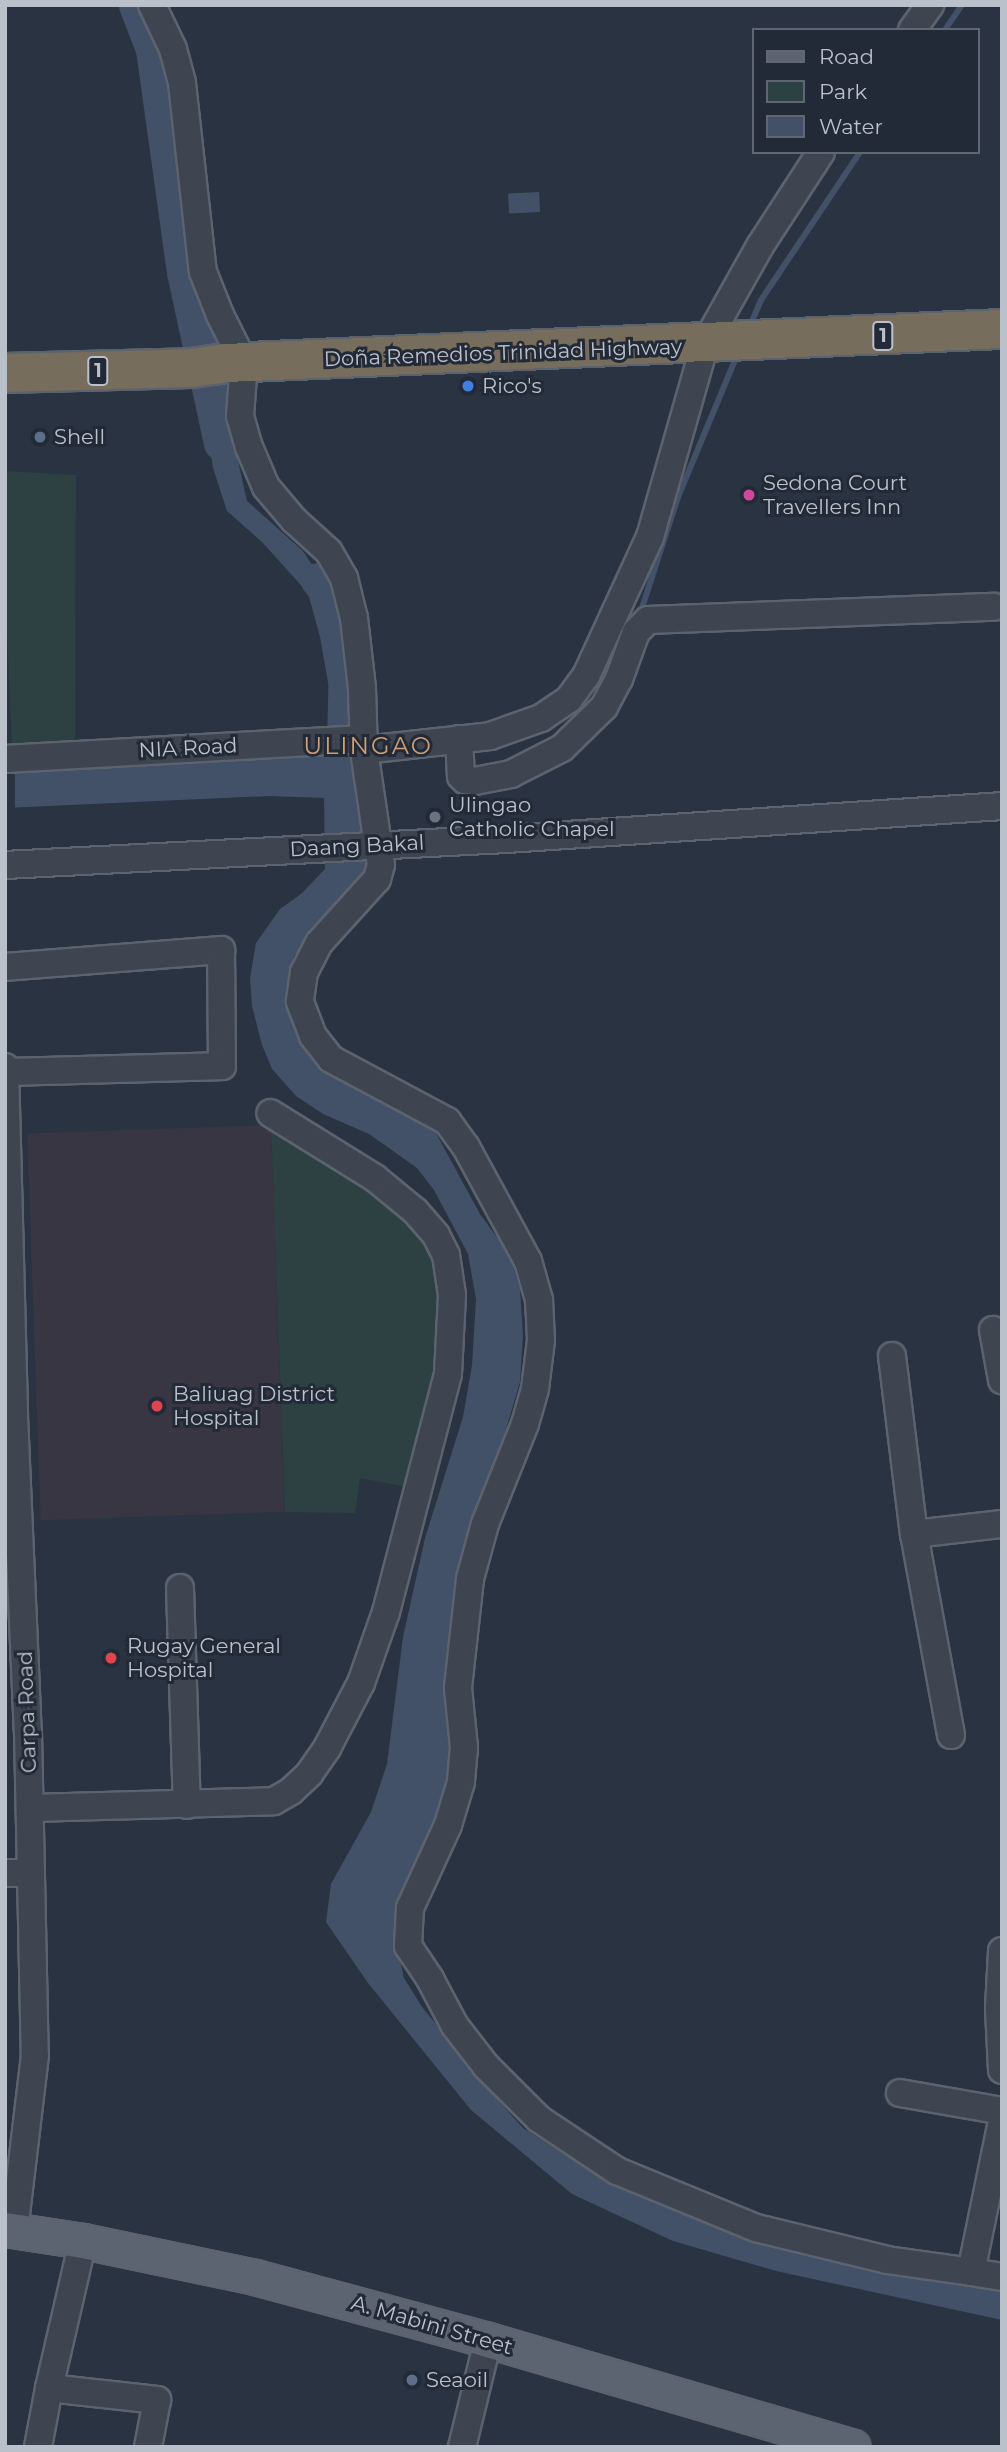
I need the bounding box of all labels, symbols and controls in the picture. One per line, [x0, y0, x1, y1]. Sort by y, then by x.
legend [752, 28, 979, 154]
text: Road [819, 44, 874, 69]
text: Park [819, 79, 867, 104]
text: Water [819, 114, 883, 139]
road number: 1 [871, 320, 895, 352]
street label: Doña Remedios Trinidad Highway [323, 334, 683, 372]
road number: 1 [86, 356, 110, 386]
place label: Rico's [482, 373, 542, 399]
marker: Rico's [460, 378, 476, 394]
place label: Shell [54, 424, 105, 450]
marker: Shell [32, 429, 48, 445]
place label: Sedona Court Travellers Inn [763, 470, 907, 520]
marker: Sedona Court Travellers Inn [741, 487, 757, 503]
district label: ULINGAO [304, 732, 432, 760]
street label: NIA Road [138, 733, 238, 763]
place label: Ulingao Catholic Chapel [449, 792, 615, 842]
marker: Ulingao Catholic Chapel [427, 809, 443, 825]
street label: Daang Bakal [289, 830, 425, 862]
place label: Baliuag District Hospital [173, 1381, 335, 1431]
marker: Baliuag District Hospital [147, 1396, 167, 1416]
place label: Rugay General Hospital [127, 1633, 281, 1683]
marker: Rugay General Hospital [101, 1648, 121, 1668]
street label: Carpa Road [12, 1650, 42, 1774]
street label: A. Mabini Street [348, 2290, 516, 2360]
place label: Seaoil [426, 2367, 488, 2393]
marker: Seaoil [404, 2372, 420, 2388]

